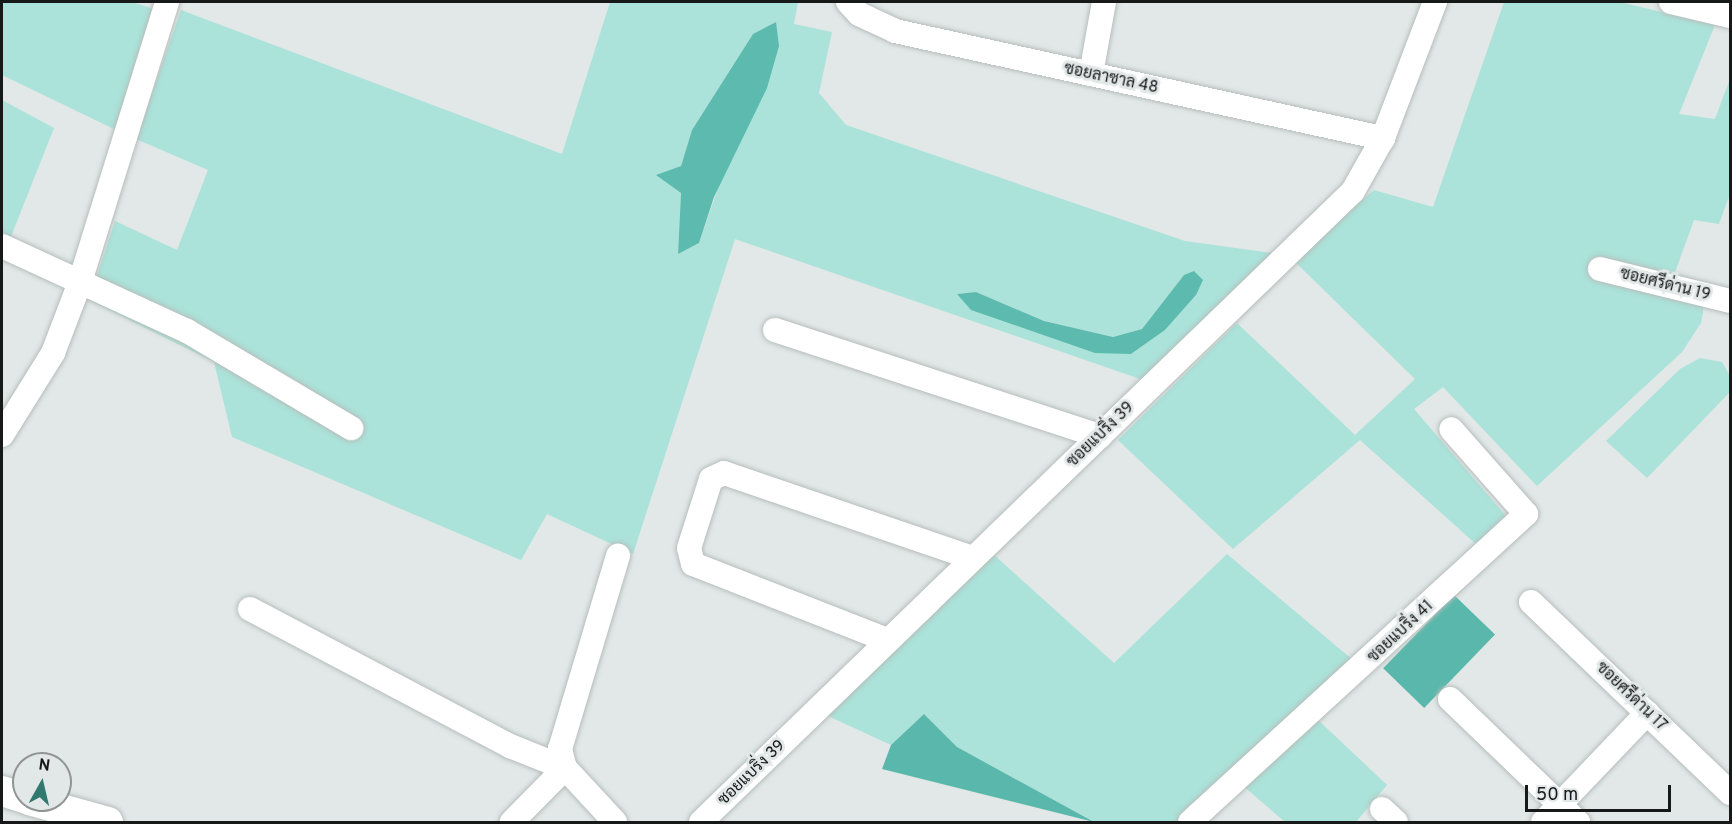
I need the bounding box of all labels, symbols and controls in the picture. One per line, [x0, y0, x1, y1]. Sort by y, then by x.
street label: ซอยลาซาล 48 [1062, 60, 1160, 98]
street label: ซอยศรีด่าน 19 [1618, 264, 1712, 306]
street label: ซอยแบริ่ง 39 [1064, 398, 1138, 472]
street label: ซอยแบริ่ง 41 [1364, 597, 1438, 667]
street label: ซอยศรีด่าน 17 [1592, 658, 1670, 736]
street label: ซอยแบริ่ง 39 [715, 736, 789, 810]
north arrow [12, 752, 72, 812]
text: N [37, 755, 51, 777]
scale bar [1528, 773, 1674, 811]
text: 50 m [1536, 784, 1578, 807]

